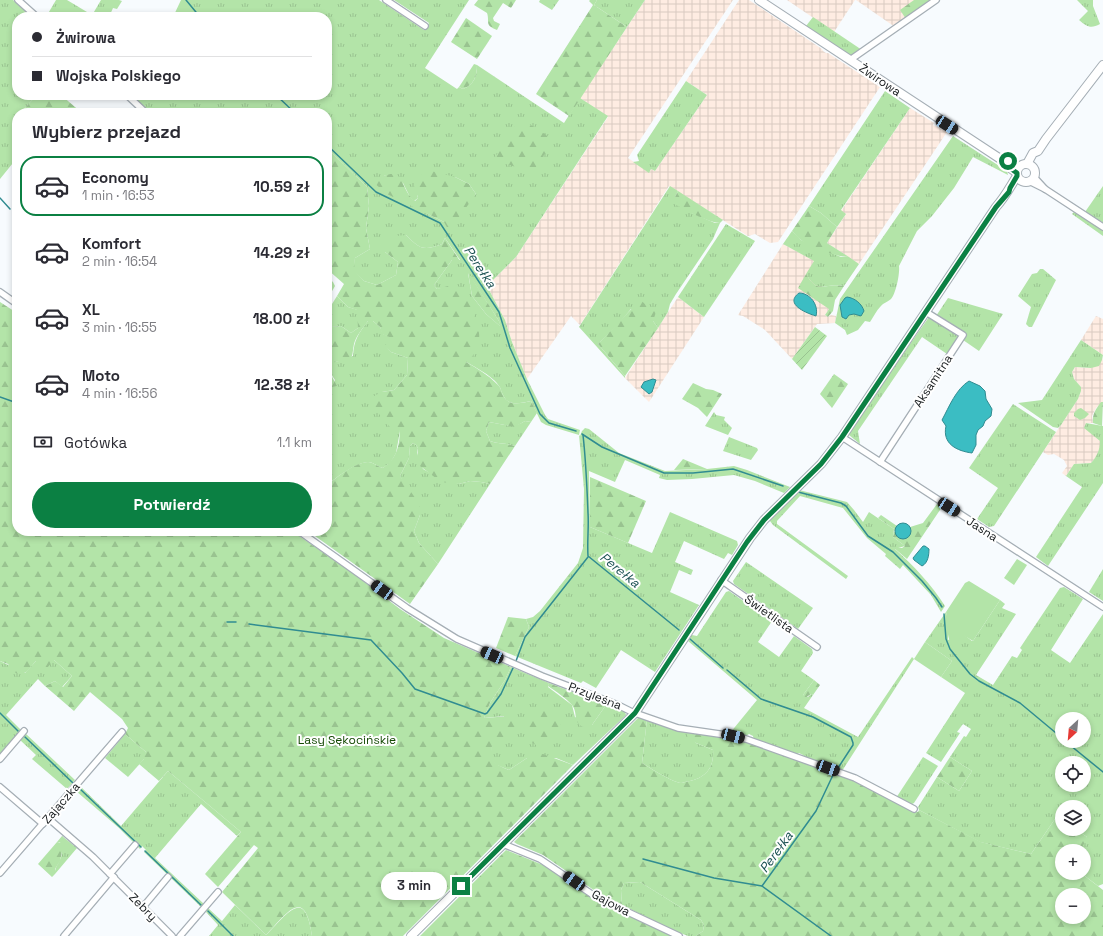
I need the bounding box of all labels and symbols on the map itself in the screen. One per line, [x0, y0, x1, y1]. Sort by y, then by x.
street label: Żwirowa [856, 60, 904, 100]
car [934, 113, 960, 137]
route start [999, 152, 1017, 170]
water label: Perełka [460, 243, 500, 292]
street label: Aksamitna [910, 351, 956, 411]
car [936, 495, 962, 519]
street label: Jasna [963, 513, 1001, 545]
water label: Perełka [596, 549, 644, 592]
car [369, 578, 395, 602]
street label: Świetlista [741, 591, 797, 637]
car [479, 645, 505, 665]
street label: Przyleśna [566, 679, 624, 714]
north arrow [1055, 712, 1091, 748]
car [720, 727, 746, 745]
park label: Lasy Sękocińskie [298, 732, 396, 748]
car [815, 758, 841, 778]
street label: Zajączka [39, 779, 83, 827]
water label: Perełka [755, 828, 797, 876]
car [561, 869, 587, 893]
callout: 3 min [381, 872, 447, 900]
route end [452, 877, 470, 895]
street label: Gajowa [589, 886, 633, 920]
street label: Zebry [126, 890, 160, 924]

